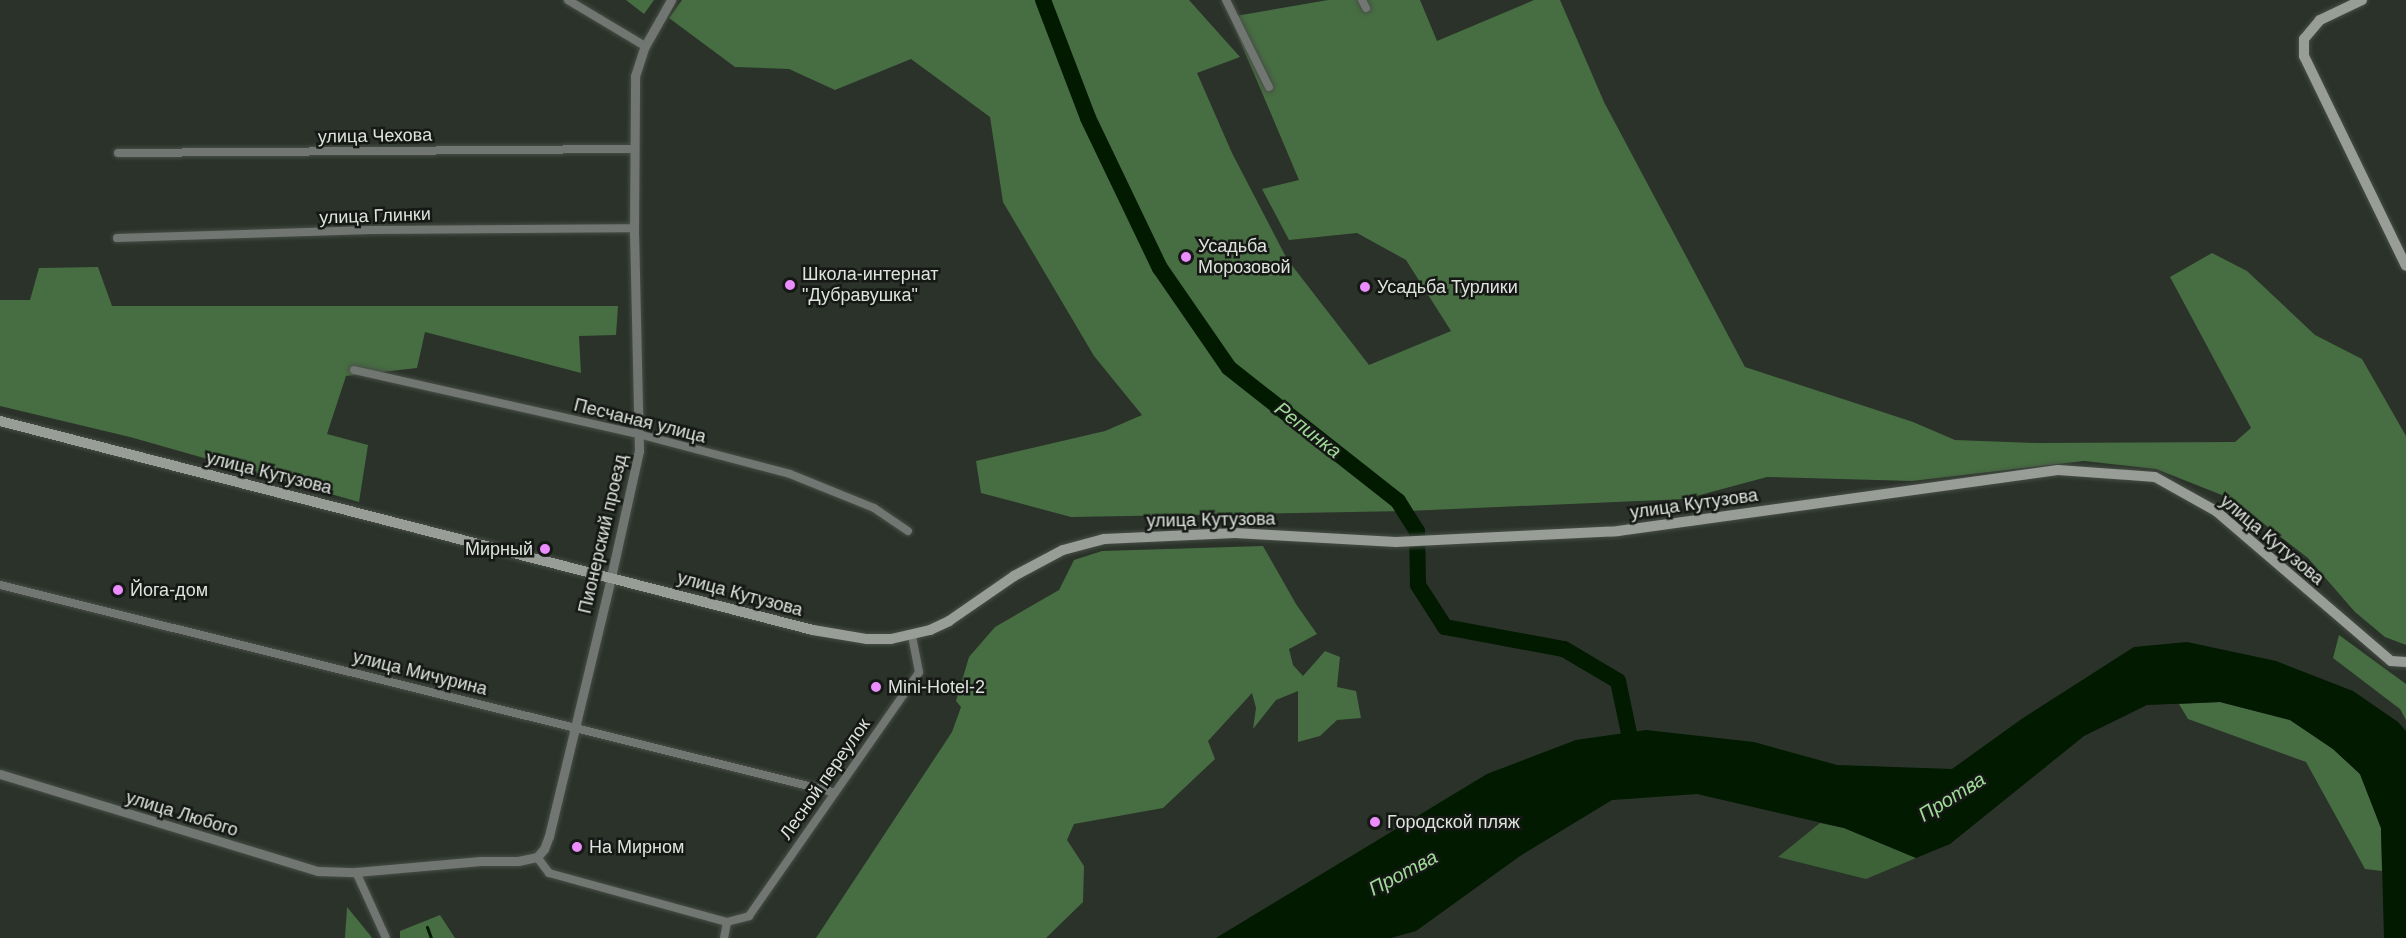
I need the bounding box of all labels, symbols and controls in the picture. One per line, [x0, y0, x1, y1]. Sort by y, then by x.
street label: улица Чехова [318, 124, 432, 148]
street label: улица Глинки [319, 203, 431, 229]
place label: Усадьба Морозовой [1198, 236, 1291, 278]
marker: Усадьба Морозовой [1179, 250, 1193, 264]
place label: Школа-интернат "Дубравушка" [802, 264, 939, 306]
place label: Усадьба Турлики [1377, 276, 1518, 298]
marker: Школа-интернат "Дубравушка" [783, 278, 797, 292]
marker: Усадьба Турлики [1358, 280, 1372, 294]
street label: Песчаная улица [572, 394, 708, 448]
water label: Репинка [1270, 397, 1346, 463]
street label: улица Кутузова [204, 447, 334, 499]
street label: Пионерский проезд [574, 452, 632, 616]
street label: улица Кутузова [1629, 484, 1759, 524]
street label: улица Кутузова [2216, 490, 2328, 590]
street label: улица Кутузова [1146, 508, 1276, 532]
place label: Мирный [465, 538, 533, 560]
marker: Мирный [538, 542, 552, 556]
street label: улица Кутузова [675, 567, 805, 621]
place label: Йога-дом [130, 579, 208, 601]
marker: Йога-дом [111, 583, 125, 597]
street label: улица Мичурина [351, 646, 489, 700]
place label: Mini-Hotel-2 [888, 676, 985, 698]
marker: Mini-Hotel-2 [869, 680, 883, 694]
street label: Лесной переулок [775, 714, 875, 844]
water label: Протва [1914, 767, 1990, 827]
street label: улица Любого [123, 787, 241, 841]
place label: Городской пляж [1387, 811, 1520, 833]
marker: Городской пляж [1368, 815, 1382, 829]
place label: На Мирном [589, 836, 684, 858]
marker: На Мирном [570, 840, 584, 854]
water label: Протва [1364, 845, 1442, 901]

